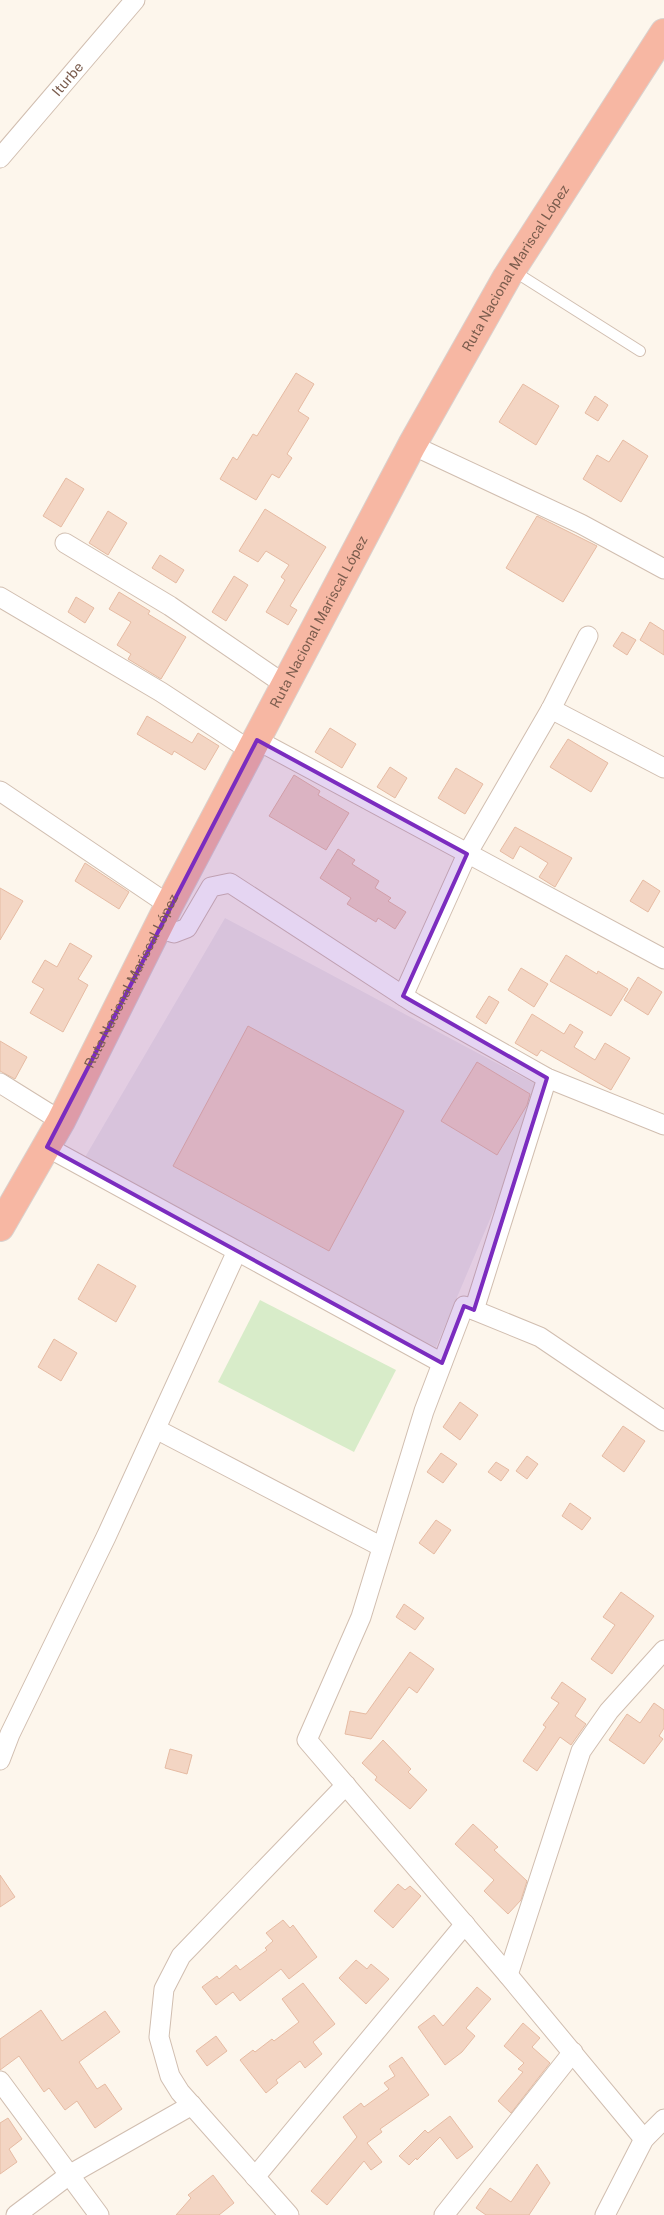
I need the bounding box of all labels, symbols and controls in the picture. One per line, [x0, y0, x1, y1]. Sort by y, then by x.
street label: Iturbe [49, 59, 86, 99]
street label: Ruta Nacional Mariscal López [459, 181, 572, 354]
street label: Ruta Nacional Mariscal López [267, 533, 371, 711]
street label: Ruta Nacional Mariscal López [81, 891, 182, 1070]

